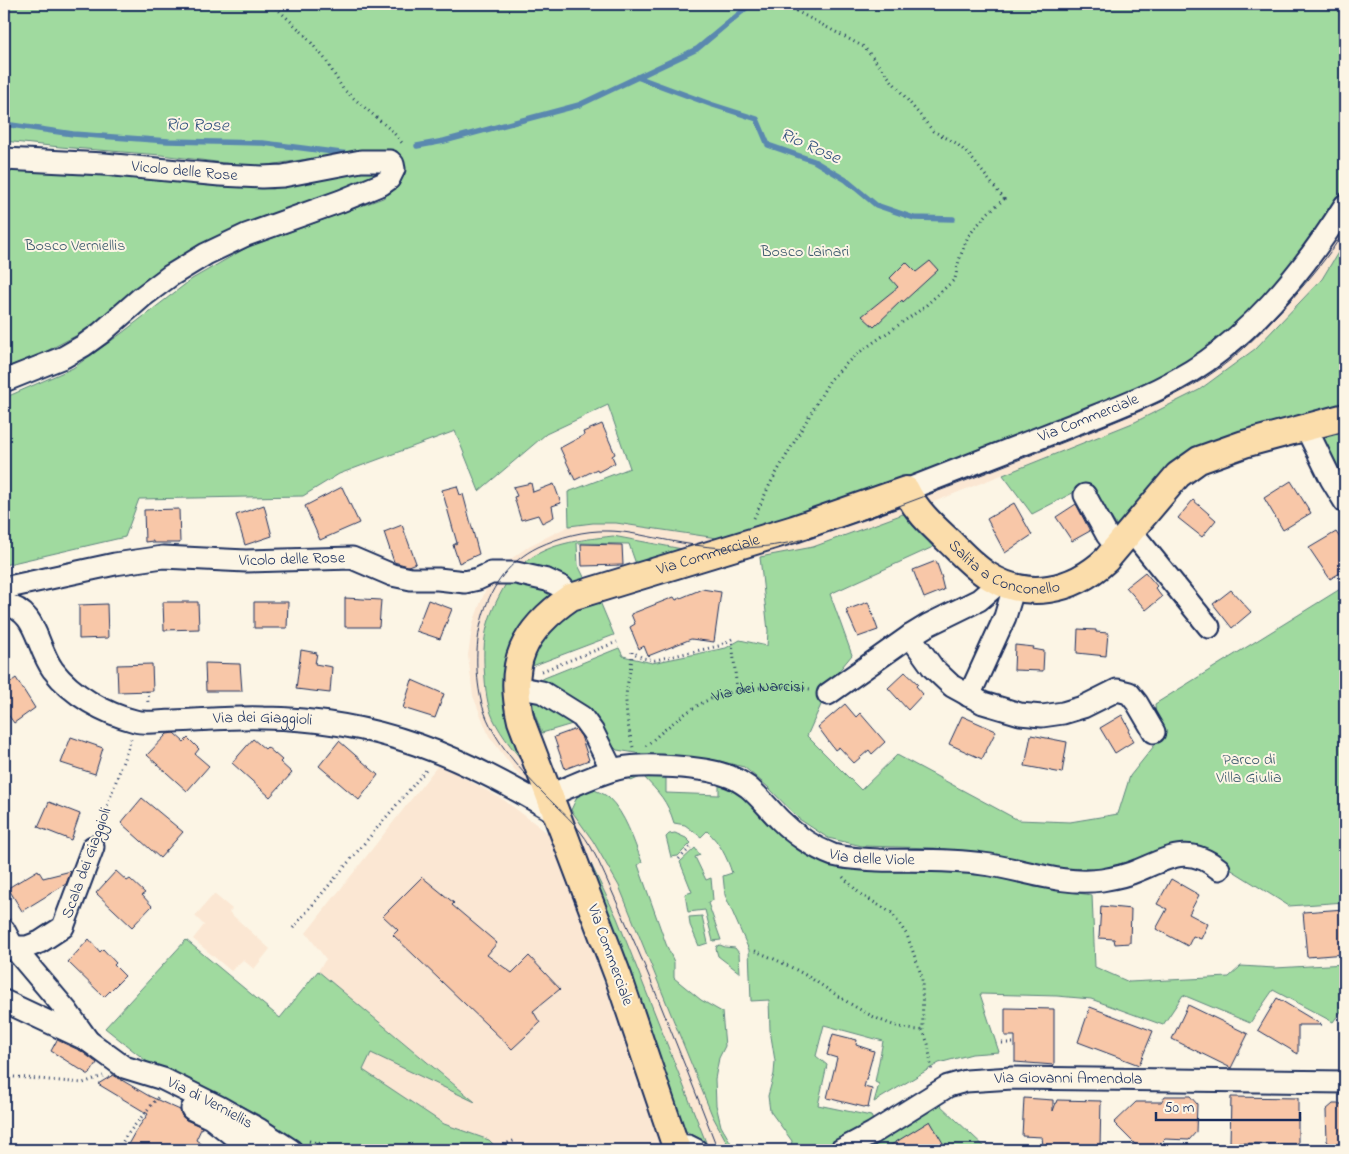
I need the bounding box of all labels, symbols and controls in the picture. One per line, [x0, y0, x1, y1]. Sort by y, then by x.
water label: Rio Rose [165, 112, 230, 140]
water label: Rio Rose [776, 122, 845, 172]
street label: Vicolo delle Rose [129, 155, 239, 188]
park label: Bosco Verniellis [24, 234, 125, 258]
park label: Bosco Lainari [760, 240, 849, 264]
street label: Via Commerciale [1034, 387, 1143, 450]
street label: Via Commerciale [653, 528, 764, 582]
street label: Salita a Conconello [942, 534, 1062, 602]
street label: Vicolo delle Rose [237, 546, 346, 573]
street label: Via dei Narcisi [708, 675, 806, 710]
street label: Via dei Giaggioli [211, 706, 314, 733]
park label: Parco di Villa Giulia [1215, 748, 1282, 790]
street label: Scala dei Giaggioli [56, 804, 118, 922]
street label: Via delle Viole [825, 842, 915, 872]
street label: Via Commerciale [580, 900, 640, 1010]
street label: Via Giovanni Amendola [993, 1066, 1143, 1092]
street label: Via di Verniellis [162, 1070, 257, 1136]
scale bar [1156, 1089, 1300, 1121]
text: 50 m [1164, 1097, 1195, 1119]

